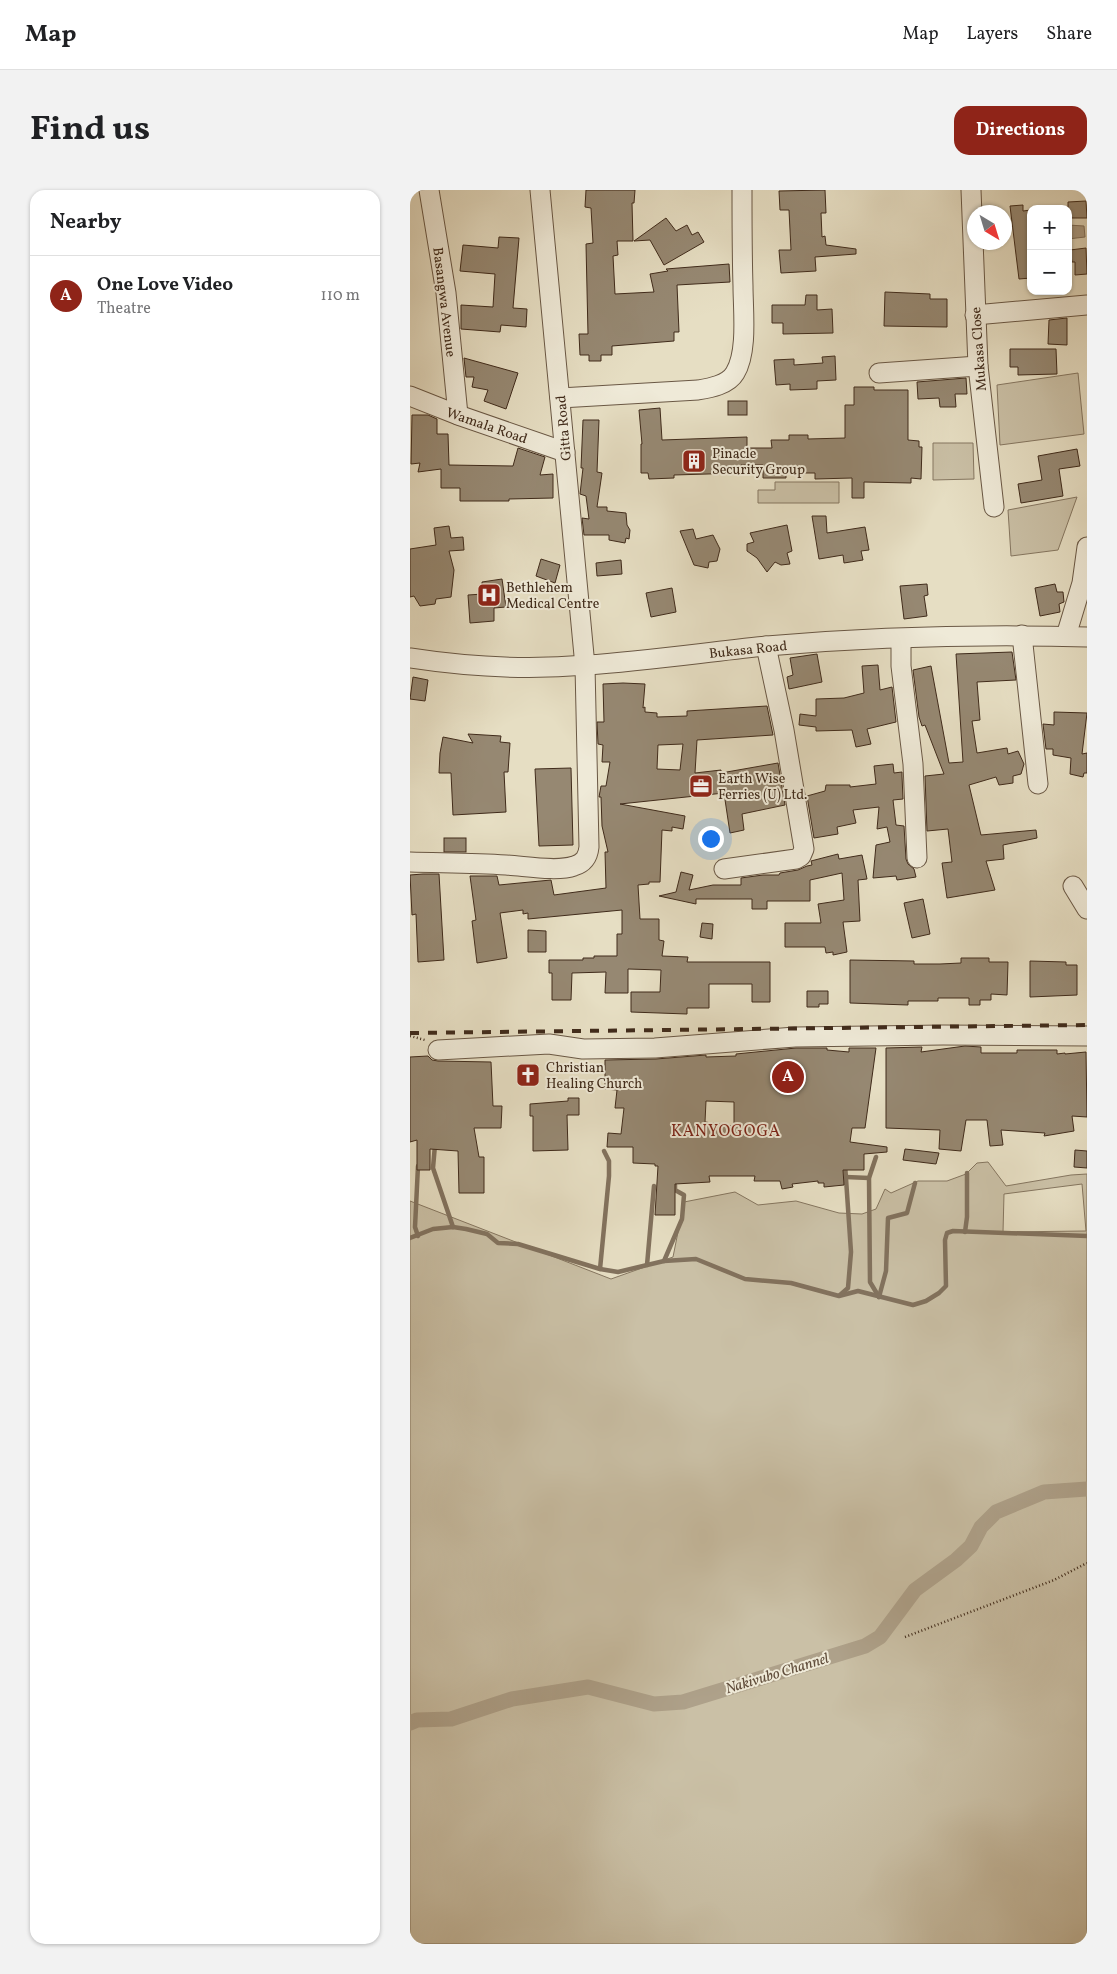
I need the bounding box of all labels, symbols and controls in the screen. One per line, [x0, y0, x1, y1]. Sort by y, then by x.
text: Map [25, 18, 76, 52]
text: Map [902, 22, 938, 47]
text: Layers [966, 22, 1018, 47]
text: Share [1046, 22, 1092, 47]
text: Find us [30, 106, 150, 154]
button: Directions [954, 106, 1087, 155]
north arrow [967, 205, 1012, 250]
map controls [1027, 205, 1072, 295]
button: + [1027, 205, 1072, 250]
text: Nearby [50, 208, 121, 237]
street label: Basangwa Avenue [427, 246, 460, 359]
button: − [1027, 250, 1072, 295]
text: One Love Video [97, 272, 233, 298]
text: A [60, 285, 72, 307]
text: 110 m [321, 285, 360, 307]
text: Theatre [97, 298, 151, 320]
street label: Mukasa Close [967, 306, 992, 392]
street label: Gitta Road [552, 394, 577, 461]
street label: Wamala Road [443, 404, 530, 449]
place label: Pinacle Security Group [712, 445, 805, 480]
building icon: Pinacle Security Group [681, 448, 707, 474]
place label: Bethlehem Medical Centre [506, 579, 600, 614]
hospital icon: Bethlehem Medical Centre [476, 582, 502, 608]
street label: Bukasa Road [708, 637, 788, 664]
place label: Earth Wise Ferries (U) Ltd. [718, 770, 807, 805]
office icon: Earth Wise Ferries (U) Ltd. [688, 773, 714, 799]
your location [698, 826, 724, 852]
pin: A [772, 1058, 804, 1096]
place label: Christian Healing Church [546, 1059, 642, 1094]
church icon: Christian Healing Church [515, 1062, 541, 1088]
district label: KANYOGOGA [671, 1121, 781, 1143]
water label: Nakivubo Channel [723, 1649, 832, 1700]

